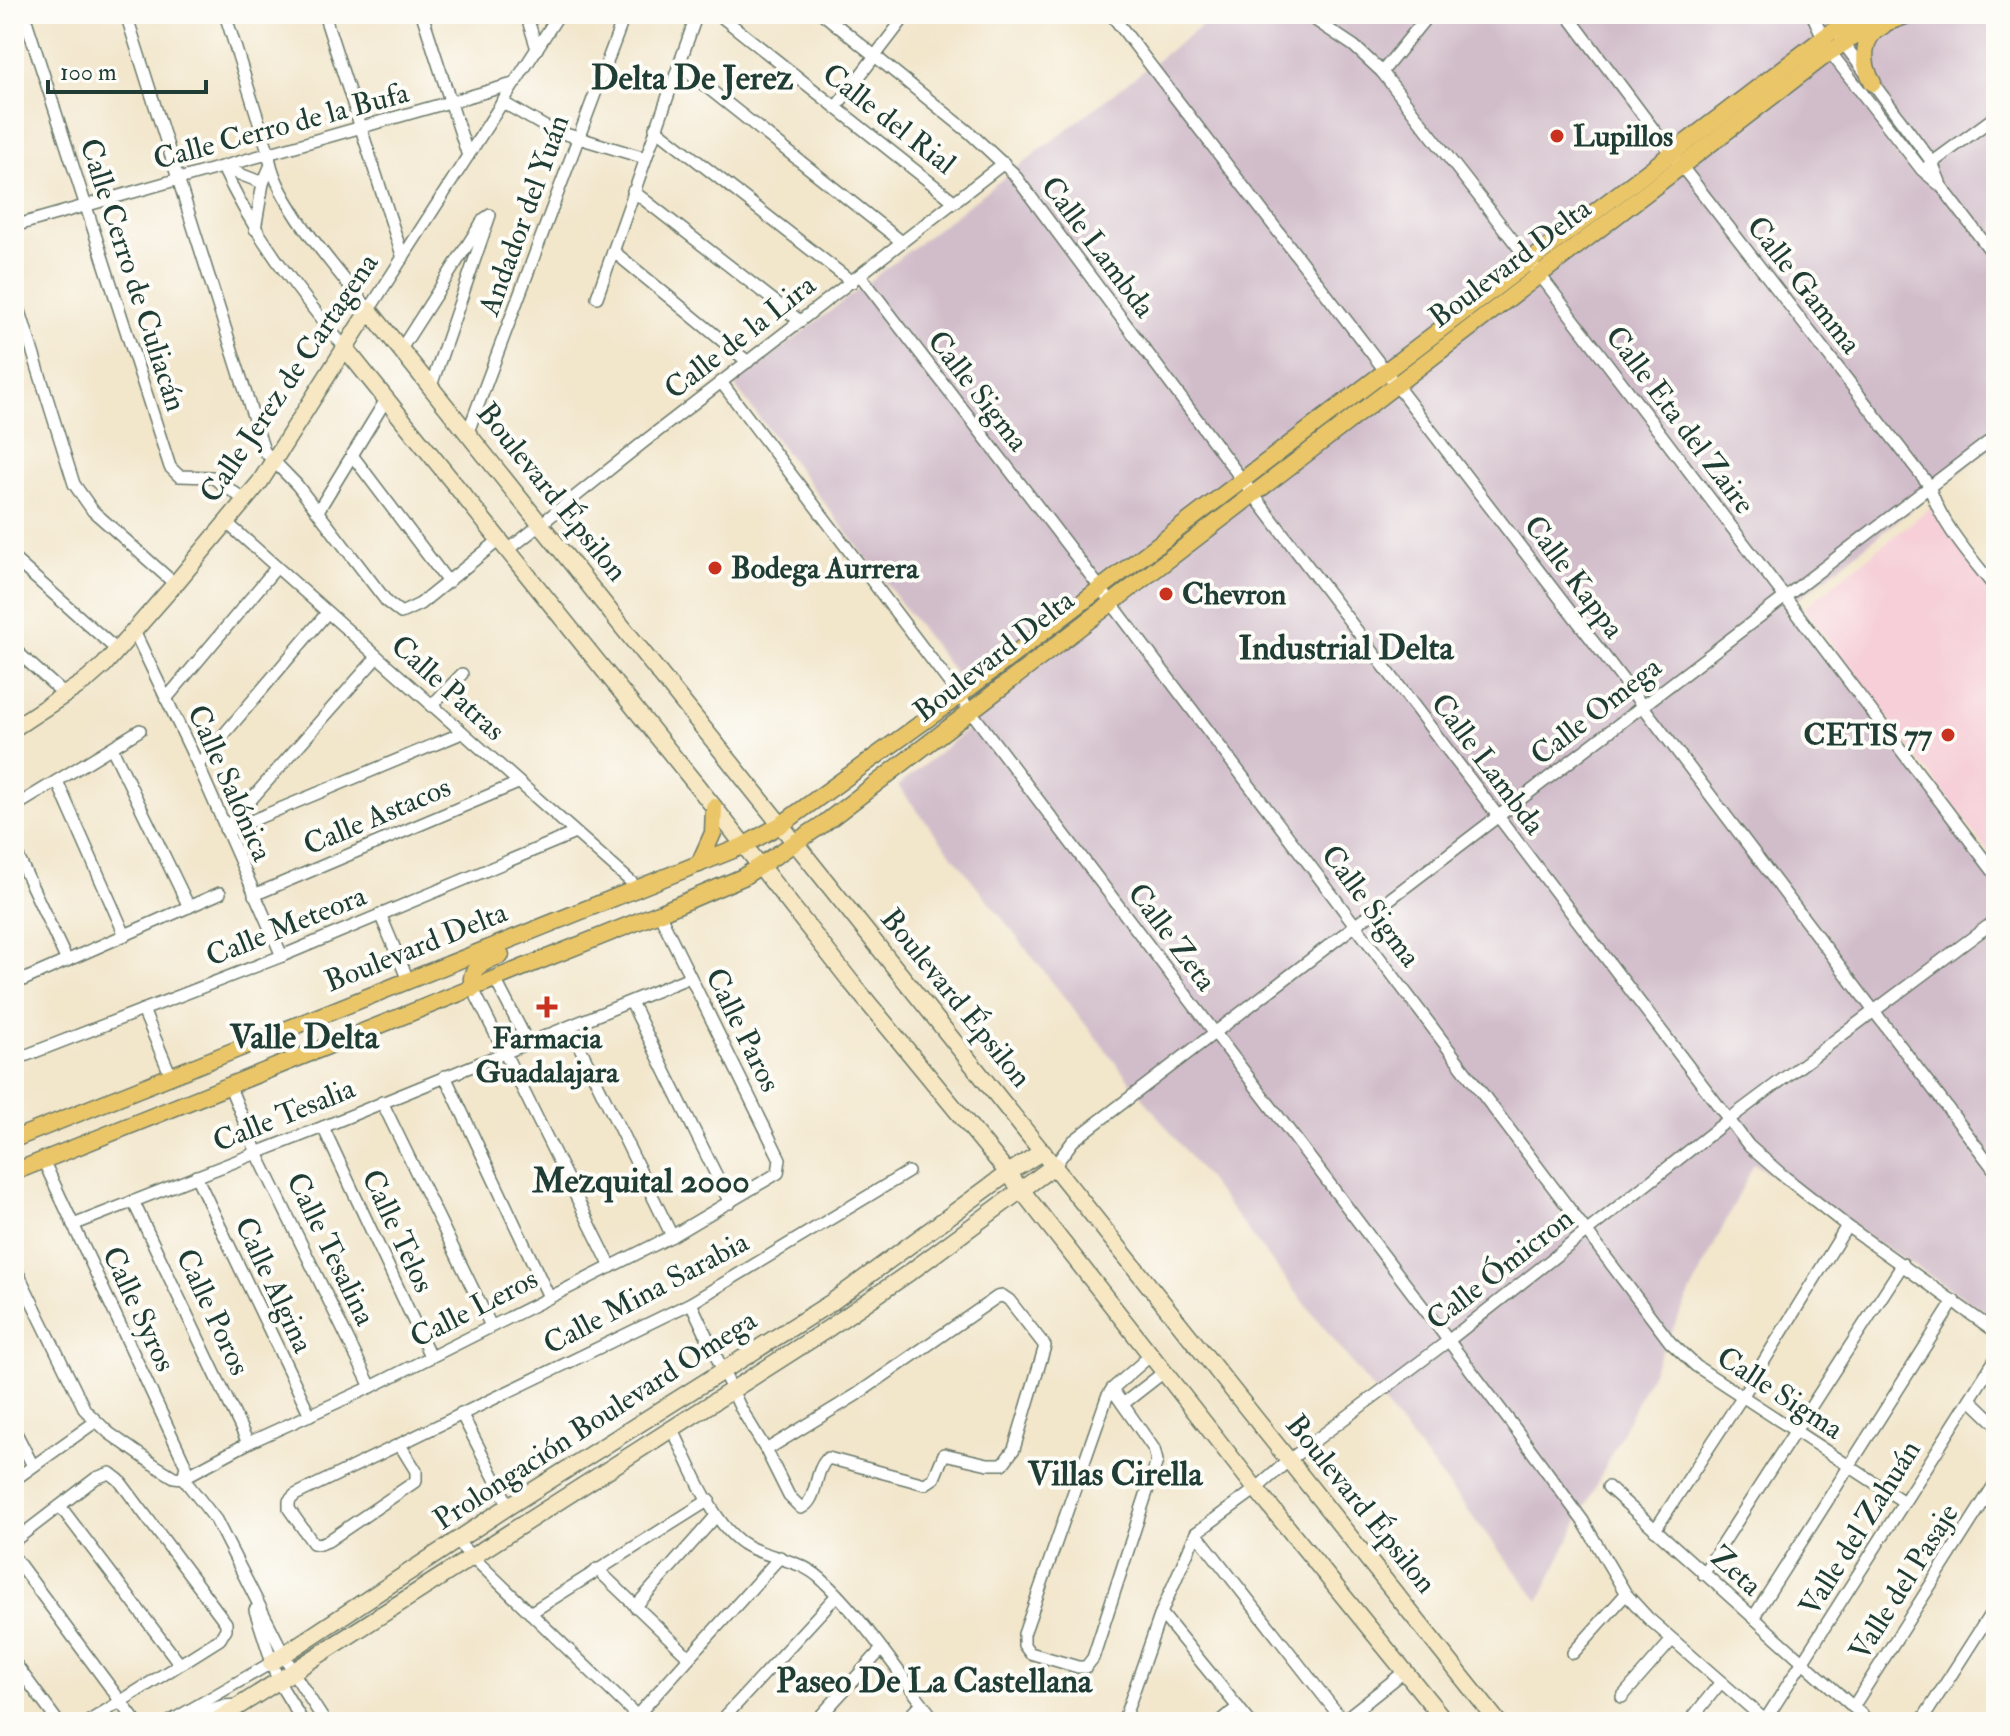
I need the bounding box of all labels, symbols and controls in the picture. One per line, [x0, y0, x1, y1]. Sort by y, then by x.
scale bar [48, 44, 206, 94]
street label: Calle del Rial [815, 55, 963, 183]
text: 100 m [60, 57, 117, 88]
district label: Delta De Jerez [591, 57, 794, 100]
street label: Calle Cerro de la Bufa [149, 74, 413, 178]
street label: Andador del Yuán [470, 110, 577, 321]
place label: Lupillos [1573, 118, 1673, 155]
marker: Lupillos [1548, 127, 1566, 145]
street label: Calle Cerro de Culiacán [71, 134, 195, 416]
street label: Calle Lambda [1033, 169, 1164, 325]
street label: Boulevard Delta [1422, 190, 1599, 336]
street label: Calle Gamma [1739, 209, 1870, 362]
street label: Calle Jerez de Cartagena [192, 246, 387, 510]
street label: Calle de la Lira [657, 266, 823, 407]
street label: Calle Eta del Zaire [1597, 319, 1763, 521]
street label: Calle Sigma [919, 323, 1037, 459]
street label: Boulevard Épsilon [469, 394, 636, 589]
street label: Calle Kappa [1516, 508, 1633, 646]
place label: Bodega Aurrera [731, 550, 920, 587]
marker: Bodega Aurrera [706, 559, 724, 577]
place label: Chevron [1182, 576, 1287, 613]
street label: Boulevard Delta [906, 581, 1082, 730]
marker: Chevron [1157, 585, 1175, 603]
street label: Calle Patras [383, 627, 513, 749]
district label: Industrial Delta [1238, 627, 1455, 670]
street label: Calle Omega [1523, 648, 1669, 773]
street label: Calle Lambda [1423, 686, 1554, 842]
street label: Calle Salónica [179, 699, 281, 867]
place label: CETIS 77 [1803, 717, 1932, 754]
marker: CETIS 77 [1939, 726, 1957, 744]
street label: Calle Astacos [298, 768, 456, 864]
street label: Calle Sigma [1313, 838, 1429, 975]
street label: Calle Zeta [1119, 876, 1225, 999]
street label: Calle Meteora [200, 877, 372, 975]
street label: Boulevard Delta [319, 893, 513, 1000]
street label: Boulevard Épsilon [873, 900, 1040, 1095]
street label: Calle Paros [697, 962, 789, 1098]
marker: Farmacia Guadalajara [538, 998, 556, 1016]
district label: Valle Delta [228, 1016, 380, 1059]
place label: Farmacia Guadalajara [476, 1020, 620, 1091]
street label: Calle Tesalia [208, 1070, 361, 1160]
district label: Mezquital 2000 [531, 1160, 750, 1203]
street label: Calle Telos [353, 1164, 443, 1298]
street label: Calle Tesalina [278, 1167, 384, 1332]
street label: Calle Ómicron [1418, 1199, 1581, 1338]
street label: Calle Algina [226, 1211, 322, 1359]
street label: Calle Mina Sarabia [537, 1223, 755, 1363]
street label: Calle Syros [94, 1241, 184, 1377]
street label: Calle Poros [168, 1243, 258, 1381]
street label: Calle Leros [404, 1260, 544, 1356]
street label: Prolongación Boulevard Omega [427, 1301, 764, 1538]
street label: Calle Sigma [1710, 1338, 1851, 1448]
street label: Boulevard Épsilon [1278, 1406, 1445, 1601]
street label: Valle del Zahuán [1791, 1433, 1929, 1623]
district label: Villas Cirella [1026, 1453, 1204, 1496]
street label: Valle del Pasaje [1841, 1497, 1967, 1667]
street label: Zeta [1702, 1538, 1770, 1604]
district label: Paseo De La Castellana [776, 1660, 1093, 1703]

